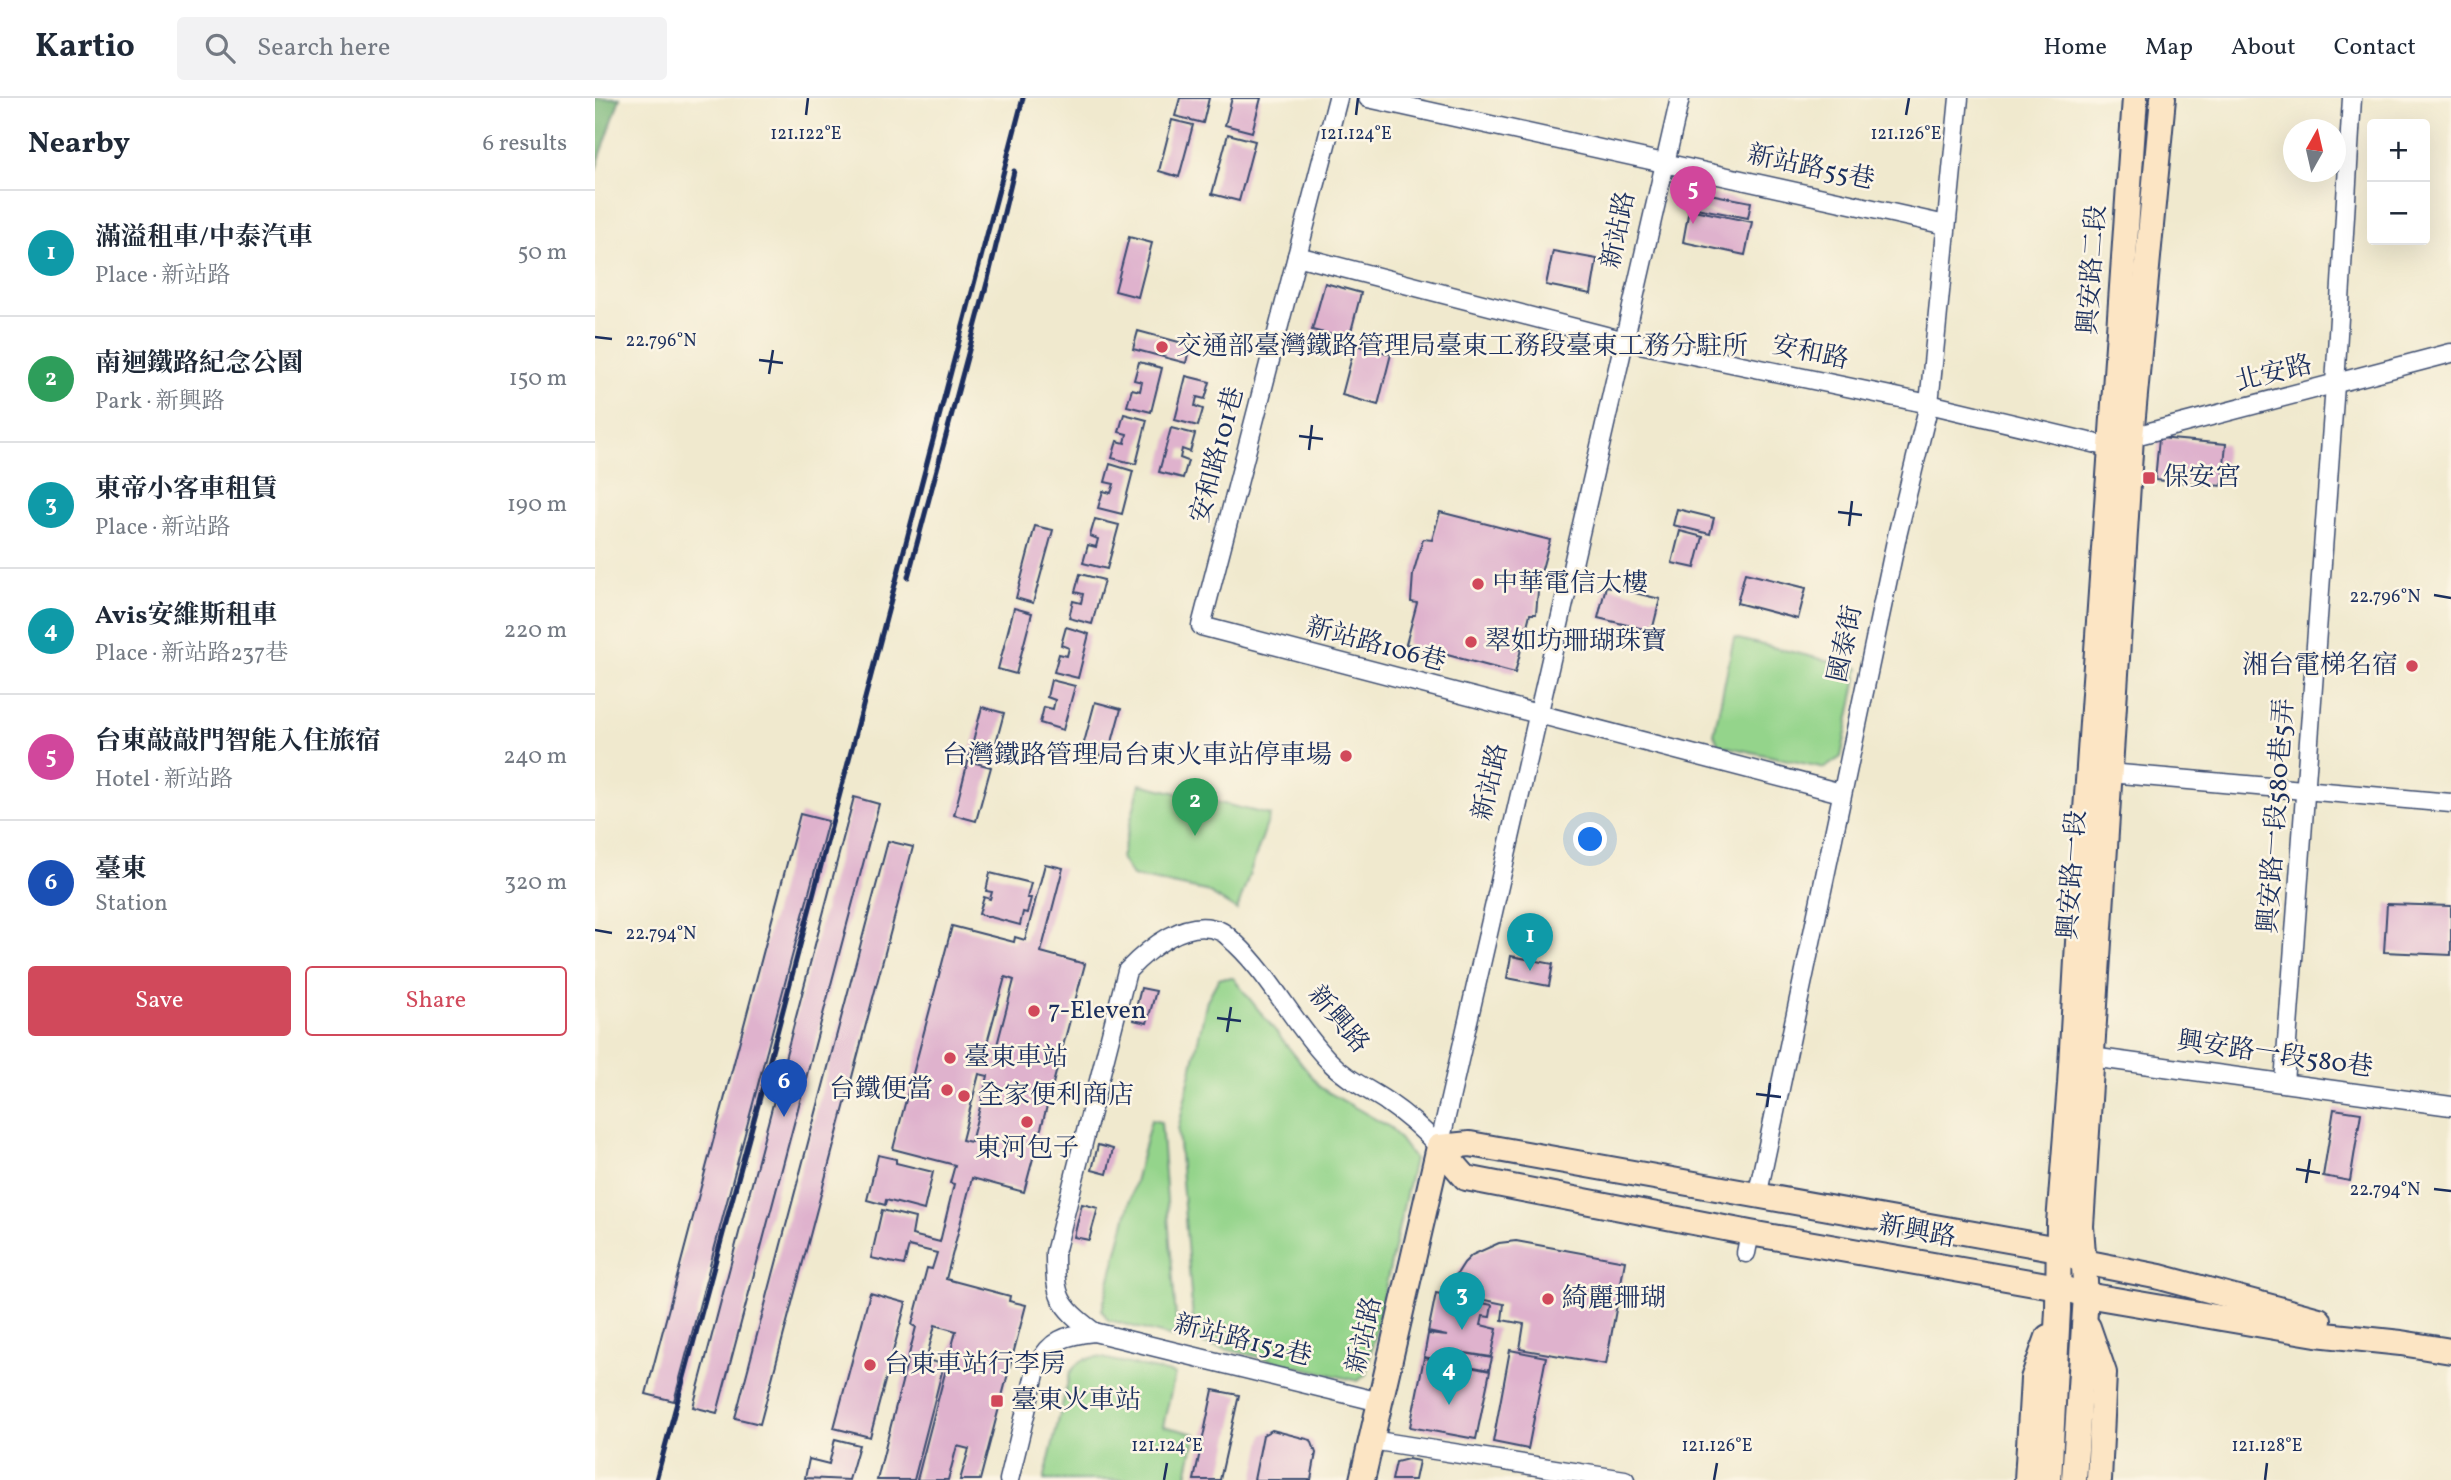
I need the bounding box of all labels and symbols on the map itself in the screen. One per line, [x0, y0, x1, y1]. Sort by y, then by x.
north arrow [2283, 119, 2346, 182]
text: 121.122°E [770, 122, 842, 147]
text: 121.124°E [1320, 122, 1392, 147]
text: 121.126°E [1870, 122, 1942, 147]
street label: 新站路55巷 [1744, 137, 1878, 199]
pin: 5 [1670, 166, 1716, 224]
street label: 新站路 [1593, 188, 1645, 272]
street label: 興安路二段 [2071, 204, 2115, 336]
street label: 安和路 [1768, 327, 1852, 379]
text: 22.796°N [625, 329, 697, 354]
place label: 交通部臺灣鐵路管理局臺東工務段臺東工務分駐所 [1176, 329, 1748, 365]
marker: 交通部臺灣鐵路管理局臺東工務段臺東工務分駐所 [1154, 339, 1170, 355]
street label: 北安路 [2232, 347, 2316, 401]
street label: 安和路101巷 [1183, 383, 1253, 527]
place label: 保安宮 [2163, 460, 2241, 496]
marker: 保安宮 [2141, 470, 2157, 486]
place label: 中華電信大樓 [1492, 566, 1648, 602]
marker: 中華電信大樓 [1470, 576, 1486, 592]
text: 22.796°N [2349, 585, 2421, 610]
street label: 國泰街 [1820, 602, 1872, 686]
street label: 新站路106巷 [1302, 609, 1450, 681]
place label: 翠如坊珊瑚珠寶 [1485, 624, 1667, 660]
marker: 翠如坊珊瑚珠寶 [1463, 634, 1479, 650]
place label: 湘台電梯名宿 [2242, 648, 2398, 684]
marker: 湘台電梯名宿 [2404, 658, 2420, 674]
street label: 興安路一段580巷5弄 [2251, 697, 2303, 935]
place label: 台灣鐵路管理局台東火車站停車場 [942, 738, 1332, 774]
street label: 新站路 [1465, 740, 1517, 824]
marker: 台灣鐵路管理局台東火車站停車場 [1338, 748, 1354, 764]
pin: 2 [1172, 778, 1218, 836]
street label: 興安路一段 [2051, 809, 2095, 941]
your location [1573, 822, 1607, 856]
pin: 1 [1507, 913, 1553, 971]
text: 22.794°N [626, 922, 696, 947]
street label: 新興路 [1299, 979, 1377, 1061]
place label: 7-Eleven [1048, 993, 1146, 1029]
marker: 7-Eleven [1026, 1003, 1042, 1019]
street label: 興安路一段580巷 [2175, 1023, 2375, 1087]
place label: 臺東車站 [964, 1040, 1068, 1076]
marker: 臺東車站 [942, 1050, 958, 1066]
pin: 6 [761, 1059, 807, 1117]
place label: 台鐵便當 [829, 1072, 933, 1108]
place label: 全家便利商店 [978, 1078, 1134, 1114]
marker: 台鐵便當 [939, 1082, 955, 1098]
marker: 全家便利商店 [956, 1088, 972, 1104]
marker: 東河包子 [1019, 1114, 1035, 1130]
place label: 東河包子 [975, 1131, 1079, 1167]
text: 22.794°N [2350, 1178, 2420, 1203]
street label: 新興路 [1875, 1207, 1959, 1257]
pin: 3 [1439, 1272, 1485, 1330]
place label: 綺麗珊瑚 [1562, 1281, 1666, 1317]
marker: 綺麗珊瑚 [1540, 1291, 1556, 1307]
street label: 新站路 [1339, 1293, 1391, 1377]
street label: 新站路152巷 [1170, 1307, 1316, 1375]
place label: 台東車站行李房 [884, 1347, 1066, 1383]
pin: 4 [1426, 1347, 1472, 1405]
marker: 台東車站行李房 [862, 1357, 878, 1373]
place label: 臺東火車站 [1011, 1383, 1141, 1419]
marker: 臺東火車站 [989, 1393, 1005, 1409]
text: 121.124°E [1131, 1434, 1203, 1459]
text: 121.126°E [1681, 1434, 1753, 1459]
text: 121.128°E [2231, 1434, 2303, 1459]

